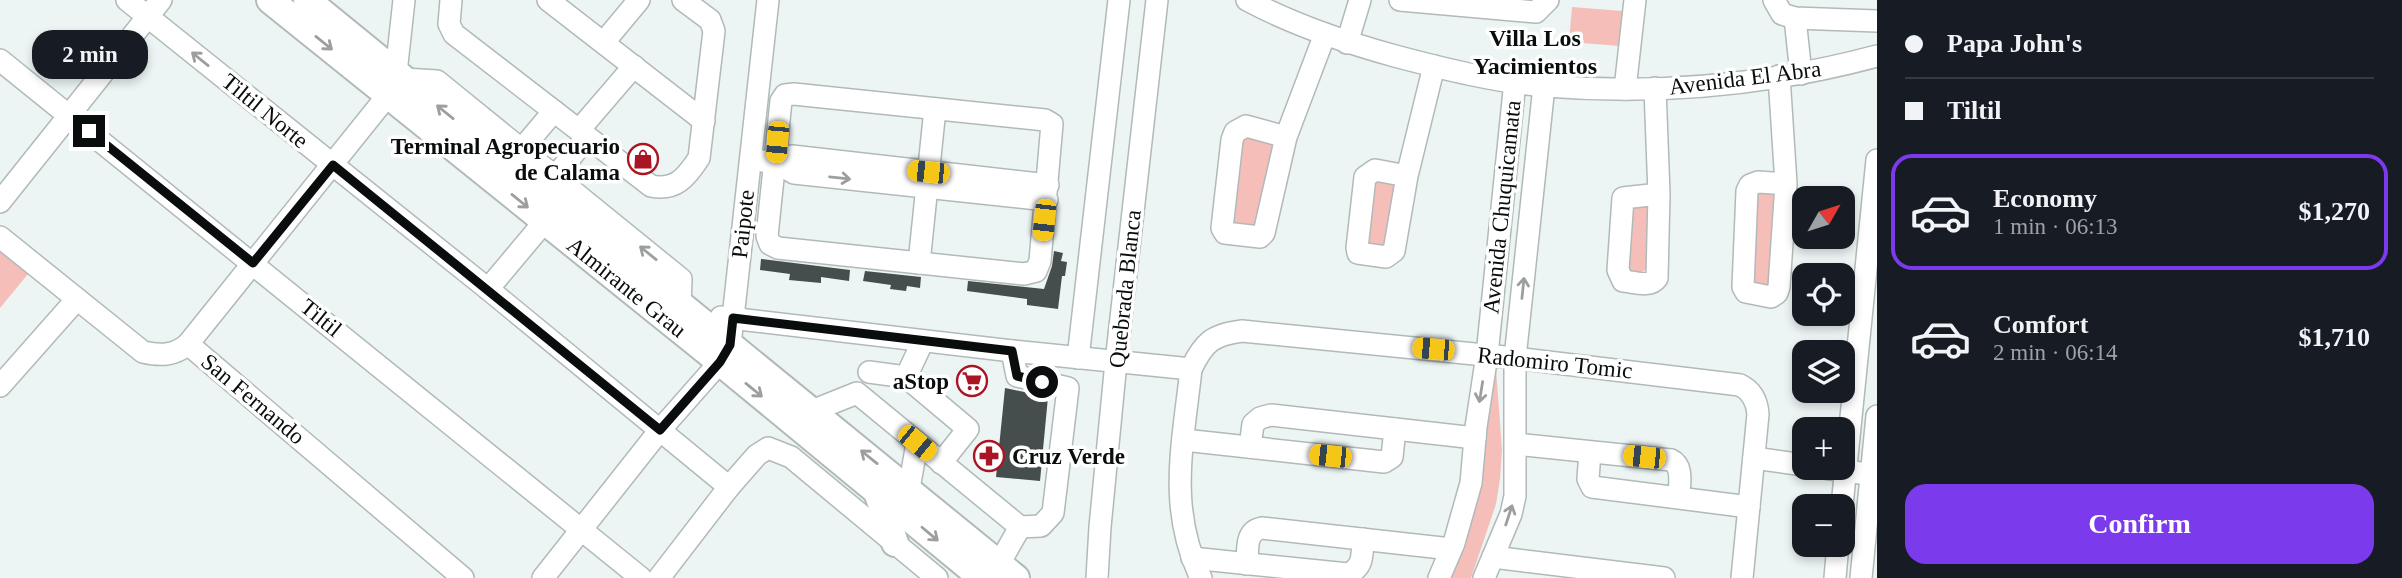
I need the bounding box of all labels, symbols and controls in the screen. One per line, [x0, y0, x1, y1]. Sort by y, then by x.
district label: Villa Los Yacimientos [1473, 25, 1597, 79]
text: Papa John's [1947, 29, 2082, 58]
callout: 2 min [31, 30, 147, 78]
one-way arrow [314, 35, 332, 50]
text: 2 min [62, 42, 118, 67]
one-way arrow [192, 51, 210, 66]
street label: Avenida El Abra [1668, 56, 1822, 100]
street label: Tiltil Norte [217, 69, 313, 153]
text: Tiltil [1947, 96, 2001, 125]
street label: Avenida Chuquicamata [1478, 99, 1526, 315]
one-way arrow [437, 104, 455, 120]
route end [73, 115, 105, 147]
car [765, 120, 790, 164]
place label: Terminal Agropecuario de Calama [391, 134, 620, 185]
shop icon: Terminal Agropecuario de Calama [626, 142, 660, 176]
car [907, 159, 950, 185]
one-way arrow [828, 172, 851, 185]
icon: car [1909, 181, 1972, 244]
text: Economy [1993, 184, 2097, 213]
north arrow [1792, 186, 1855, 248]
map controls [1792, 186, 1855, 557]
street label: Paipote [727, 188, 759, 260]
one-way arrow [510, 193, 528, 209]
text: $1,270 [2299, 197, 2370, 226]
car [1032, 198, 1057, 242]
street label: Quebrada Blanca [1104, 209, 1146, 369]
text: 1 min · 06:13 [1993, 214, 2118, 239]
street label: Almirante Grau [563, 232, 692, 343]
one-way arrow [640, 245, 658, 261]
button: locate [1792, 263, 1855, 326]
one-way arrow [1516, 278, 1529, 300]
street label: Tiltil [296, 294, 346, 342]
icon: car [1909, 307, 1972, 370]
text: Comfort [1993, 310, 2088, 339]
text: $1,710 [2299, 323, 2370, 352]
car [1412, 337, 1455, 361]
button: layers [1792, 340, 1855, 403]
text: 2 min · 06:14 [1993, 340, 2118, 365]
street label: Radomiro Tomic [1476, 342, 1634, 384]
street label: San Fernando [196, 349, 310, 449]
supermarket icon: aStop [955, 364, 989, 398]
route start [1026, 366, 1058, 398]
place label: aStop [893, 369, 949, 394]
one-way arrow [1474, 380, 1487, 403]
one-way arrow [745, 382, 763, 398]
button: + [1792, 417, 1855, 480]
car [895, 422, 940, 464]
pharmacy icon: Cruz Verde [972, 439, 1006, 473]
car [1309, 443, 1352, 469]
place label: Cruz Verde [1012, 444, 1125, 469]
car [1623, 444, 1666, 470]
one-way arrow [860, 449, 878, 464]
button: Confirm [1905, 484, 2374, 564]
button: − [1792, 494, 1855, 557]
one-way arrow [1504, 504, 1516, 526]
one-way arrow [920, 527, 938, 542]

